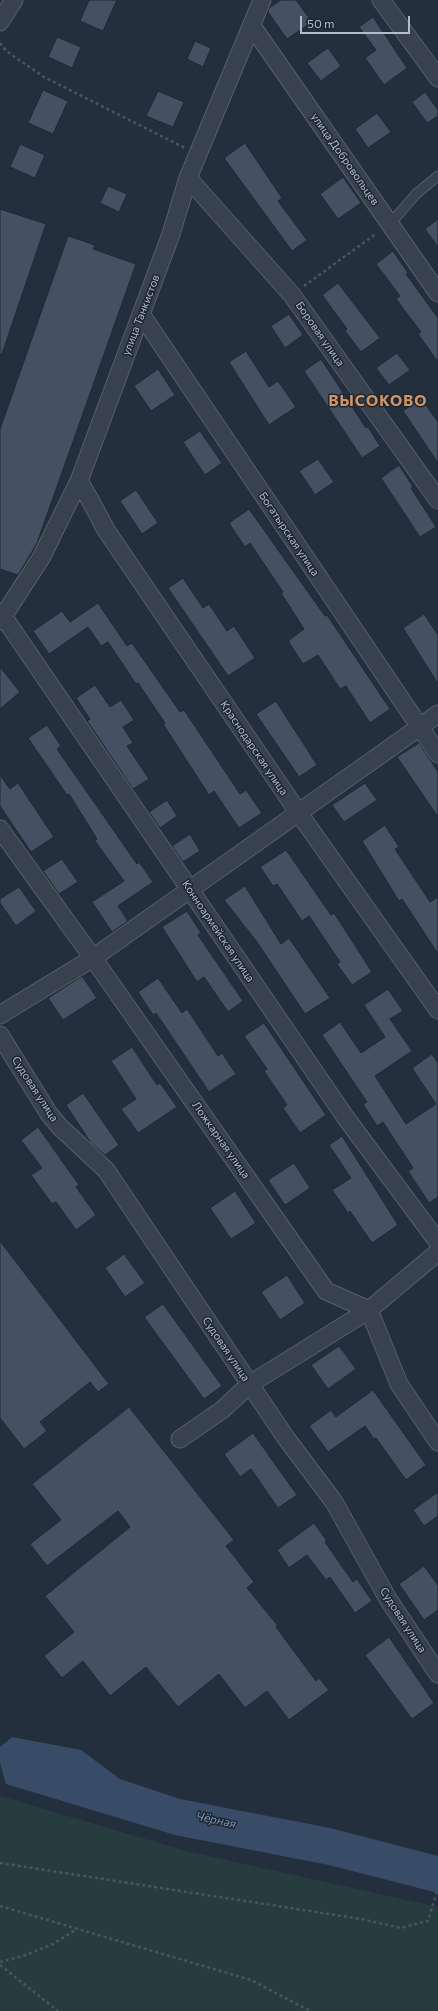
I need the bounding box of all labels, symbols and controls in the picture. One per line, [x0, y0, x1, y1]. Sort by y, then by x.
scale bar [302, 8, 412, 34]
text: 50 m [307, 16, 335, 30]
street label: улица Добровольцев [308, 110, 382, 208]
street label: улица Танкистов [120, 273, 162, 357]
street label: Боровая улица [293, 299, 347, 369]
district label: ВЫСОКОВО [329, 392, 427, 410]
street label: Богатырская улица [256, 489, 322, 579]
street label: Краснодарская улица [217, 698, 291, 798]
street label: Конноармейская улица [179, 878, 257, 984]
street label: Судовая улица [9, 1054, 61, 1124]
street label: Ложкарная улица [189, 1099, 253, 1181]
street label: Судовая улица [200, 1314, 252, 1384]
street label: Судовая улица [377, 1585, 429, 1655]
water label: Чёрная [195, 1809, 237, 1831]

